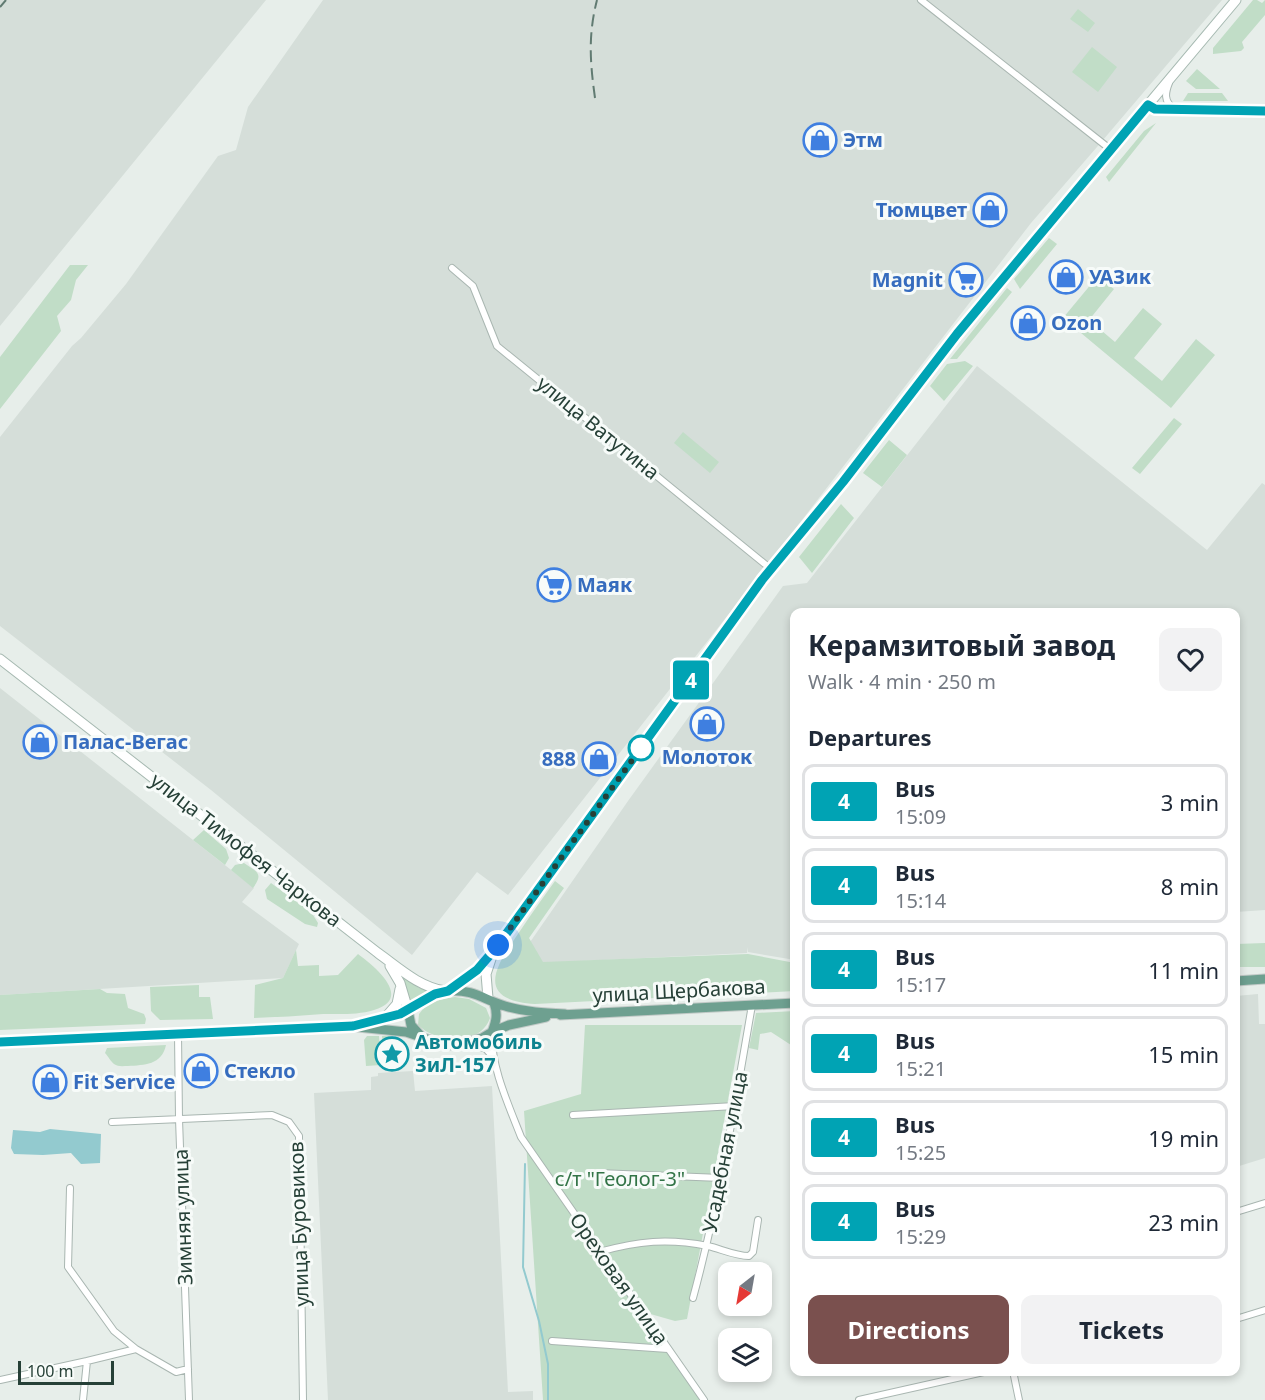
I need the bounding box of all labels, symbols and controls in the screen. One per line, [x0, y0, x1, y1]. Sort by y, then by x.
shop icon: Этм [802, 122, 838, 158]
place label: Этм [843, 126, 883, 153]
shop icon: Тюмцвет [972, 192, 1008, 228]
place label: Тюмцвет [876, 196, 967, 223]
shop icon: УАЗик [1048, 259, 1084, 295]
supermarket icon: Magnit [948, 262, 984, 298]
place label: УАЗик [1089, 263, 1152, 290]
place label: Magnit [872, 266, 943, 293]
shop icon: Ozon [1010, 305, 1046, 341]
place label: Ozon [1051, 309, 1102, 336]
street label: улица Ватутина [531, 370, 665, 485]
supermarket icon: Маяк [536, 567, 572, 603]
place label: Маяк [577, 571, 633, 598]
text: Керамзитовый завод [808, 626, 1115, 664]
button: heart [1159, 628, 1222, 691]
line badge: 4 [672, 660, 710, 700]
text: 4 [685, 666, 697, 694]
text: Walk · 4 min · 250 m [808, 668, 996, 695]
shop icon: Молоток [689, 706, 725, 742]
text: Departures [808, 722, 932, 752]
shop icon: Палас-Вегас [22, 724, 58, 760]
place label: Палас-Вегас [63, 728, 188, 755]
unlabelled marker [628, 735, 654, 761]
shop icon: 888 [581, 741, 617, 777]
place label: Молоток [662, 743, 753, 770]
place label: 888 [542, 745, 576, 772]
street label: улица Тимофея Чаркова [145, 766, 347, 933]
text: Bus [895, 773, 935, 803]
text: 4 [838, 787, 850, 815]
text: 3 min [1161, 787, 1219, 817]
text: 15:09 [895, 803, 946, 830]
text: Bus [895, 857, 935, 887]
text: 4 [838, 871, 850, 899]
text: 8 min [1161, 871, 1219, 901]
text: 15:14 [895, 887, 946, 914]
your location [483, 930, 513, 960]
text: Bus [895, 941, 935, 971]
text: 4 [838, 955, 850, 983]
text: 11 min [1148, 955, 1219, 985]
text: 15:17 [895, 971, 946, 998]
street label: улица Щербакова [592, 972, 766, 1009]
text: Bus [895, 1025, 935, 1055]
place label: Автомобиль ЗиЛ-157 [415, 1028, 542, 1078]
place icon: Автомобиль ЗиЛ-157 [374, 1036, 410, 1072]
text: 4 [838, 1039, 850, 1067]
text: 15 min [1148, 1039, 1219, 1069]
shop icon: Стекло [183, 1053, 219, 1089]
text: 15:21 [895, 1055, 946, 1082]
place label: Стекло [224, 1057, 296, 1084]
shop icon: Fit Service [32, 1064, 68, 1100]
place label: Fit Service [73, 1068, 175, 1095]
street label: Усадебная улица [696, 1069, 753, 1235]
text: Bus [895, 1109, 935, 1139]
text: 4 [838, 1123, 850, 1151]
text: 19 min [1148, 1123, 1219, 1153]
text: 15:25 [895, 1139, 946, 1166]
street label: улица Буровиков [282, 1141, 315, 1307]
street label: Зимняя улица [167, 1148, 198, 1286]
park label: с/т "Геолог-3" [555, 1165, 685, 1192]
text: Bus [895, 1193, 935, 1223]
street label: Ореховая улица [564, 1207, 675, 1350]
text: 4 [838, 1207, 850, 1235]
text: 23 min [1148, 1207, 1219, 1237]
text: 15:29 [895, 1223, 946, 1250]
north arrow [718, 1262, 772, 1316]
map controls [718, 1262, 772, 1382]
button: Directions [808, 1295, 1009, 1364]
button: Tickets [1021, 1295, 1222, 1364]
button: layers [718, 1328, 772, 1382]
scale bar [18, 1358, 114, 1386]
text: 100 m [27, 1360, 74, 1382]

